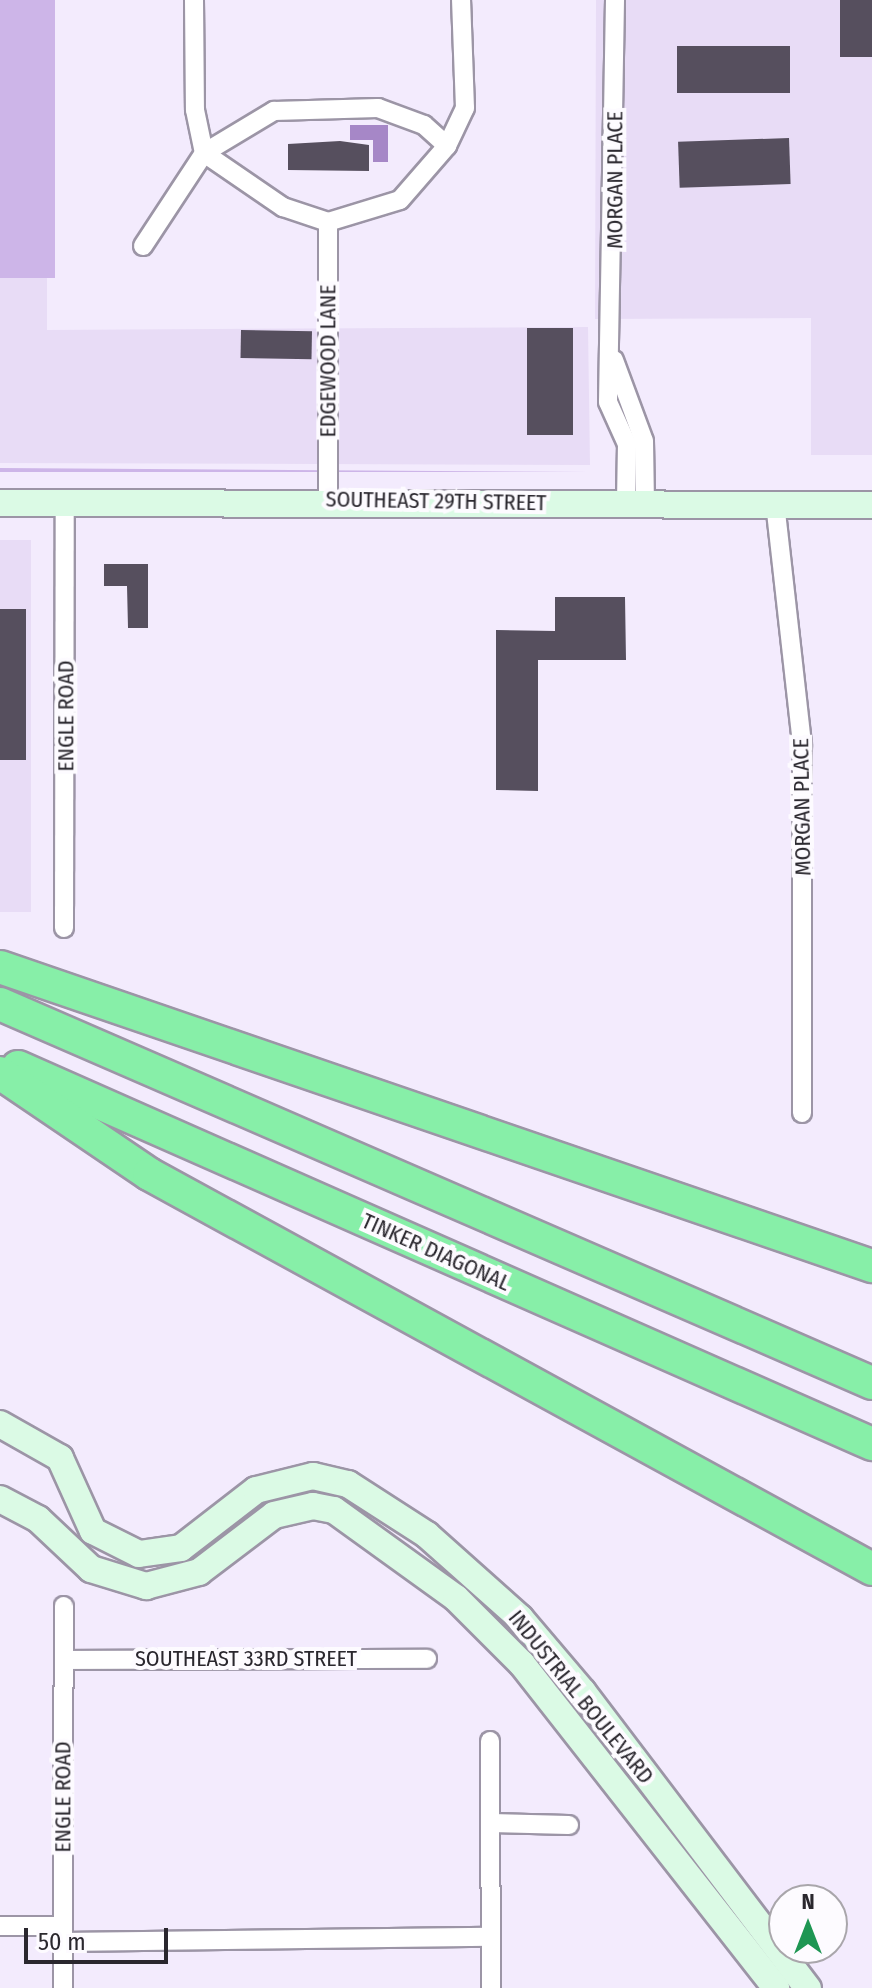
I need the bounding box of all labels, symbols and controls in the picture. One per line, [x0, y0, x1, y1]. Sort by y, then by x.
street label: MORGAN PLACE [602, 111, 628, 249]
street label: EDGEWOOD LANE [315, 284, 341, 438]
street label: SOUTHEAST 29TH STREET [325, 486, 547, 516]
street label: ENGLE ROAD [53, 660, 79, 772]
street label: MORGAN PLACE [788, 738, 816, 876]
street label: TINKER DIAGONAL [358, 1208, 514, 1296]
street label: INDUSTRIAL BOULEVARD [503, 1605, 659, 1789]
street label: SOUTHEAST 33RD STREET [135, 1646, 357, 1672]
street label: ENGLE ROAD [50, 1741, 76, 1853]
north arrow [768, 1884, 848, 1964]
text: N [801, 1888, 815, 1915]
scale bar [28, 1912, 172, 1962]
text: 50 m [38, 1928, 86, 1956]

